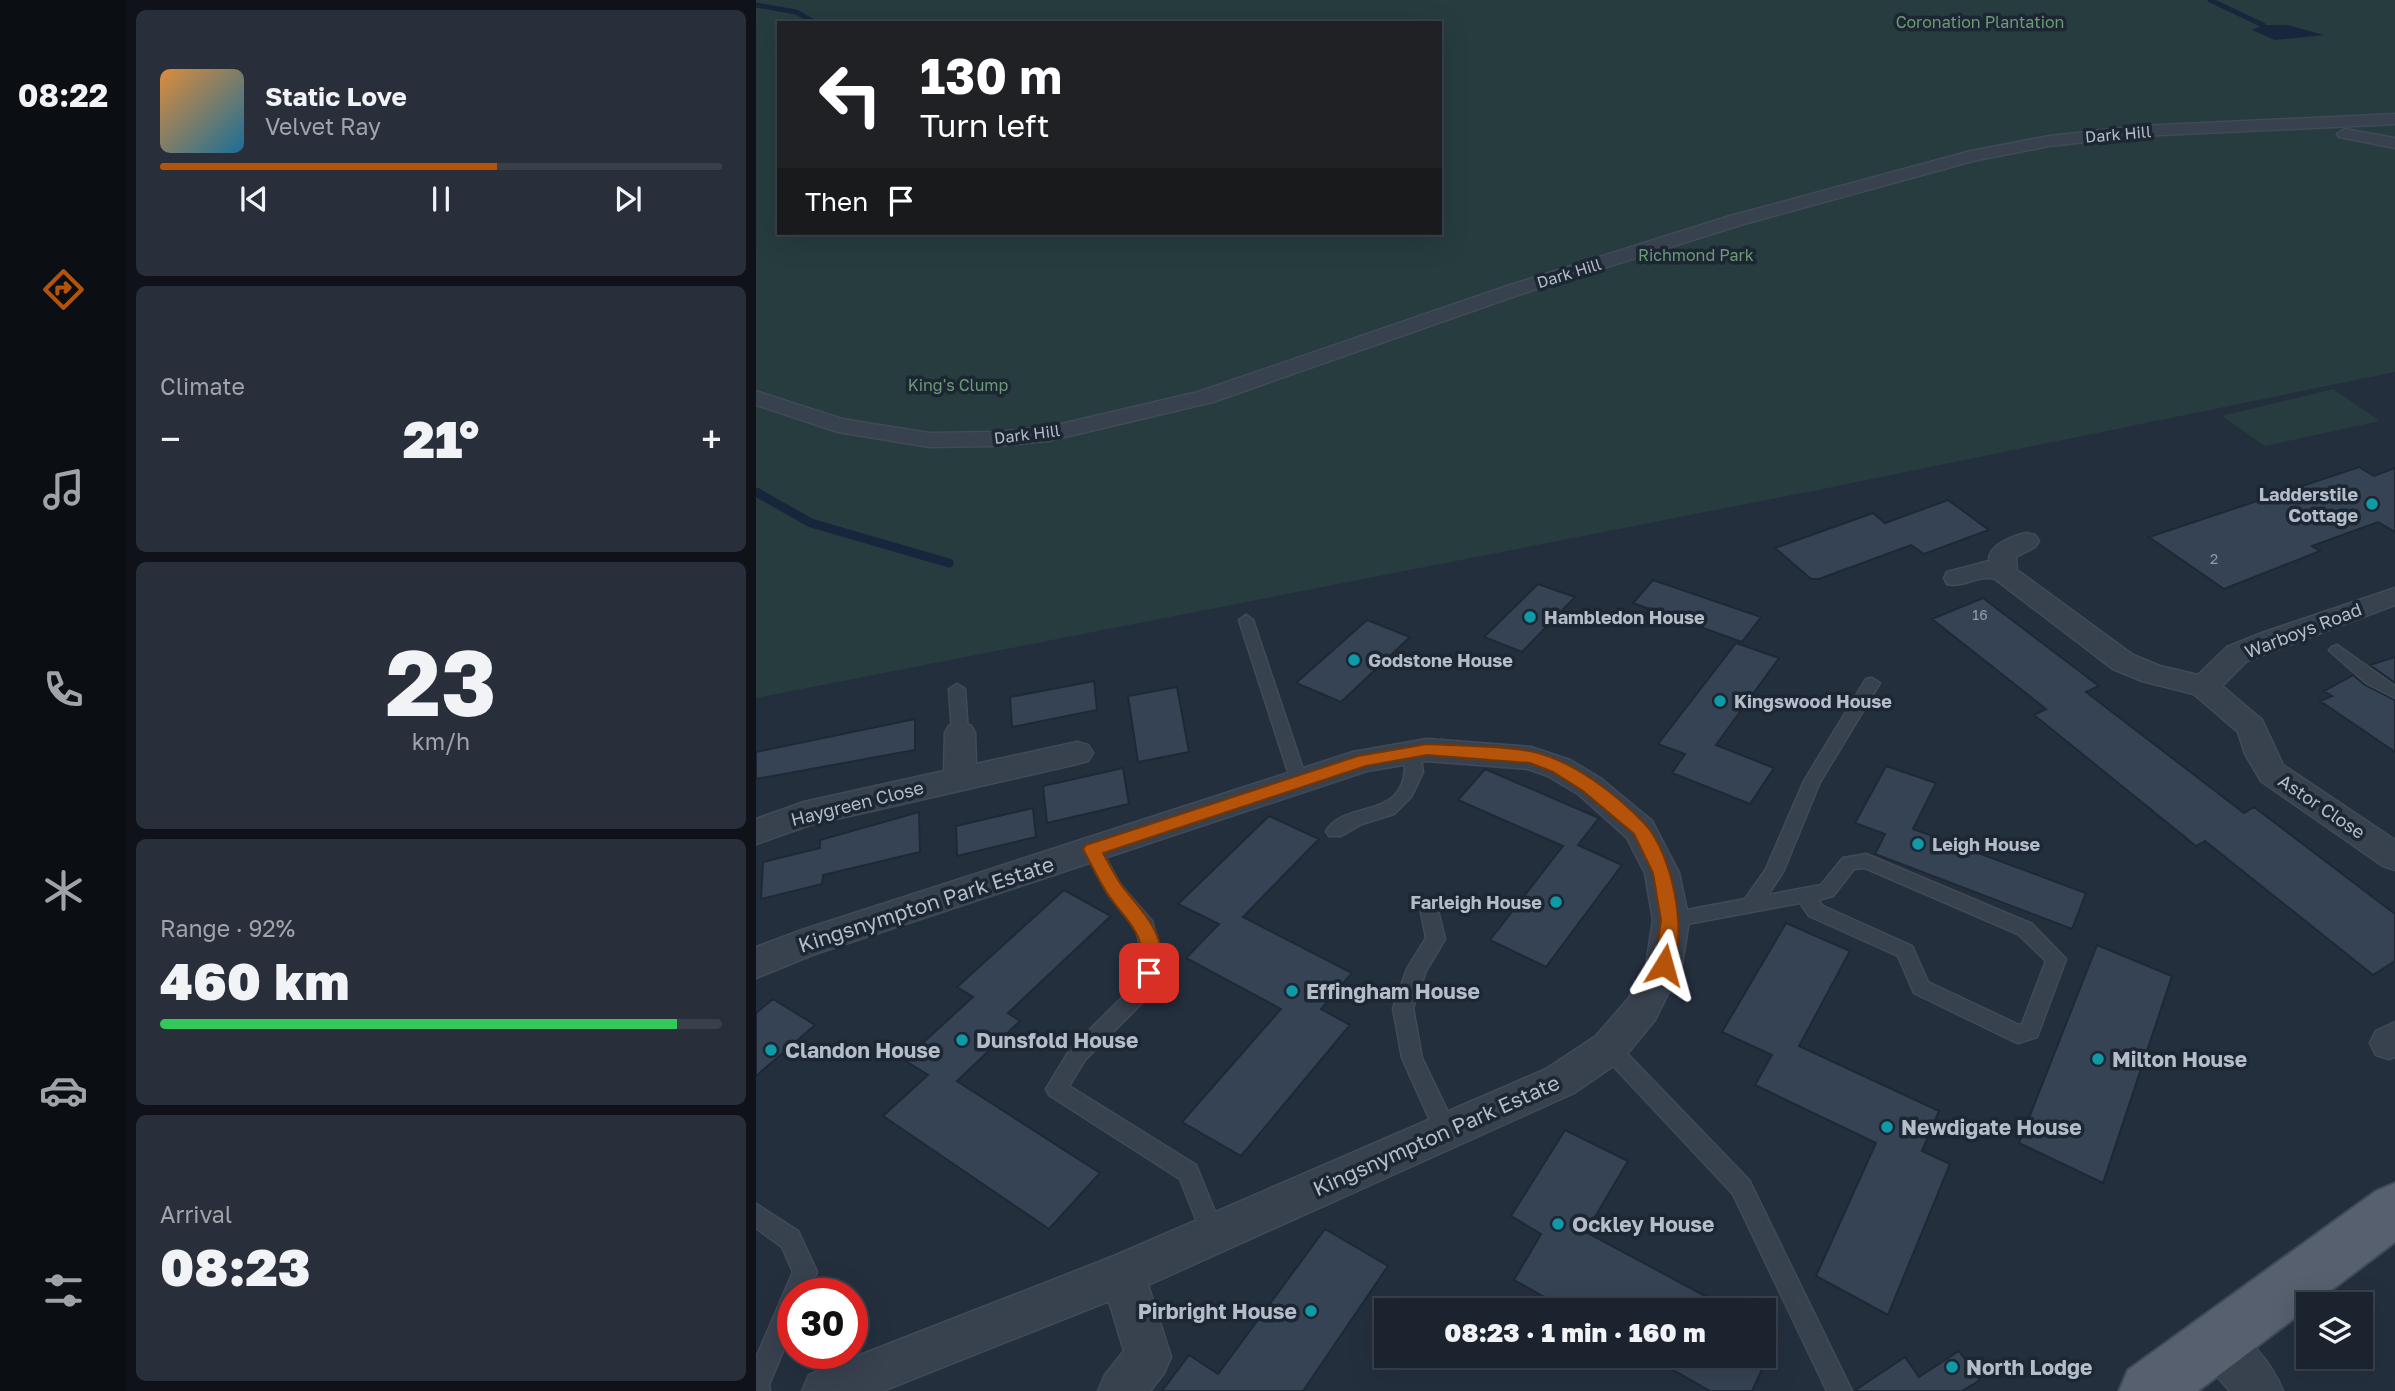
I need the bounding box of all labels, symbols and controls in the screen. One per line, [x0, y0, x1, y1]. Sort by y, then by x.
park label: Coronation Plantation [1896, 12, 2064, 32]
text: 130 m [920, 46, 1062, 105]
icon: left [805, 49, 896, 140]
text: 08:22 [18, 76, 108, 114]
text: Static Love [265, 81, 407, 112]
text: Turn left [920, 106, 1049, 144]
text: Velvet Ray [265, 112, 381, 140]
street label: Dark Hill [2084, 121, 2152, 147]
icon: previous [235, 180, 273, 218]
icon: pause [422, 180, 460, 218]
icon: next [609, 180, 647, 218]
icon: arrive [882, 182, 920, 220]
text: Then [805, 186, 868, 217]
park label: Richmond Park [1638, 245, 1754, 265]
street label: Dark Hill [1534, 254, 1604, 292]
icon: directions [39, 265, 88, 314]
text: Climate [160, 372, 245, 400]
park label: King's Clump [908, 375, 1008, 395]
text: 21° [403, 407, 479, 469]
text: − [160, 416, 181, 461]
text: + [701, 416, 722, 461]
street label: Dark Hill [993, 420, 1061, 448]
icon: music [39, 465, 88, 514]
place label: Ladderstile Cottage [2259, 483, 2358, 526]
marker: Ladderstile Cottage [2364, 496, 2380, 512]
house number: 2 [2210, 550, 2218, 567]
street label: Warboys Road [2241, 598, 2365, 662]
place label: Hambledon House [1544, 606, 1705, 628]
house number: 16 [1972, 606, 1988, 623]
marker: Hambledon House [1522, 609, 1538, 625]
text: 23 [385, 627, 497, 736]
place label: Godstone House [1368, 649, 1513, 671]
marker: Godstone House [1346, 652, 1362, 668]
icon: phone [39, 665, 88, 714]
place label: Kingswood House [1734, 690, 1892, 712]
marker: Kingswood House [1712, 693, 1728, 709]
text: km/h [412, 727, 470, 755]
street label: Astor Close [2275, 769, 2369, 843]
street label: Haygreen Close [788, 776, 926, 830]
place label: Leigh House [1932, 833, 2041, 855]
marker: Leigh House [1910, 836, 1926, 852]
street label: Kingsnympton Park Estate [795, 850, 1057, 958]
icon: climate [39, 866, 88, 915]
place label: Farleigh House [1410, 891, 1542, 913]
marker: Farleigh House [1548, 894, 1564, 910]
text: Range · 92% [160, 914, 295, 942]
position arrow [1627, 928, 1701, 1002]
pin [1119, 943, 1179, 1003]
text: 460 km [160, 949, 349, 1011]
icon: arrive [1130, 954, 1168, 992]
place label: Effingham House [1306, 978, 1480, 1004]
marker: Effingham House [1284, 983, 1300, 999]
place label: Dunsfold House [976, 1027, 1138, 1053]
marker: Dunsfold House [954, 1032, 970, 1048]
place label: Clandon House [785, 1037, 941, 1063]
marker: Clandon House [763, 1042, 779, 1058]
place label: Milton House [2112, 1046, 2247, 1072]
marker: Milton House [2090, 1051, 2106, 1067]
icon: car [39, 1066, 88, 1115]
street label: Kingsnympton Park Estate [1309, 1069, 1563, 1201]
place label: Newdigate House [1901, 1114, 2082, 1140]
marker: Newdigate House [1879, 1119, 1895, 1135]
text: Arrival [160, 1200, 232, 1228]
place label: Ockley House [1572, 1211, 1714, 1237]
marker: Ockley House [1550, 1216, 1566, 1232]
text: 08:23 [160, 1235, 311, 1297]
icon: filters [39, 1266, 88, 1315]
speed limit sign: 30 [777, 1278, 868, 1369]
map controls [2296, 1292, 2373, 1369]
button: layers [2296, 1292, 2373, 1369]
place label: Pirbright House [1138, 1298, 1297, 1324]
marker: Pirbright House [1303, 1303, 1319, 1319]
text: 08:23 · 1 min · 160 m [1444, 1317, 1706, 1348]
place label: North Lodge [1966, 1354, 2092, 1380]
marker: North Lodge [1944, 1359, 1960, 1375]

